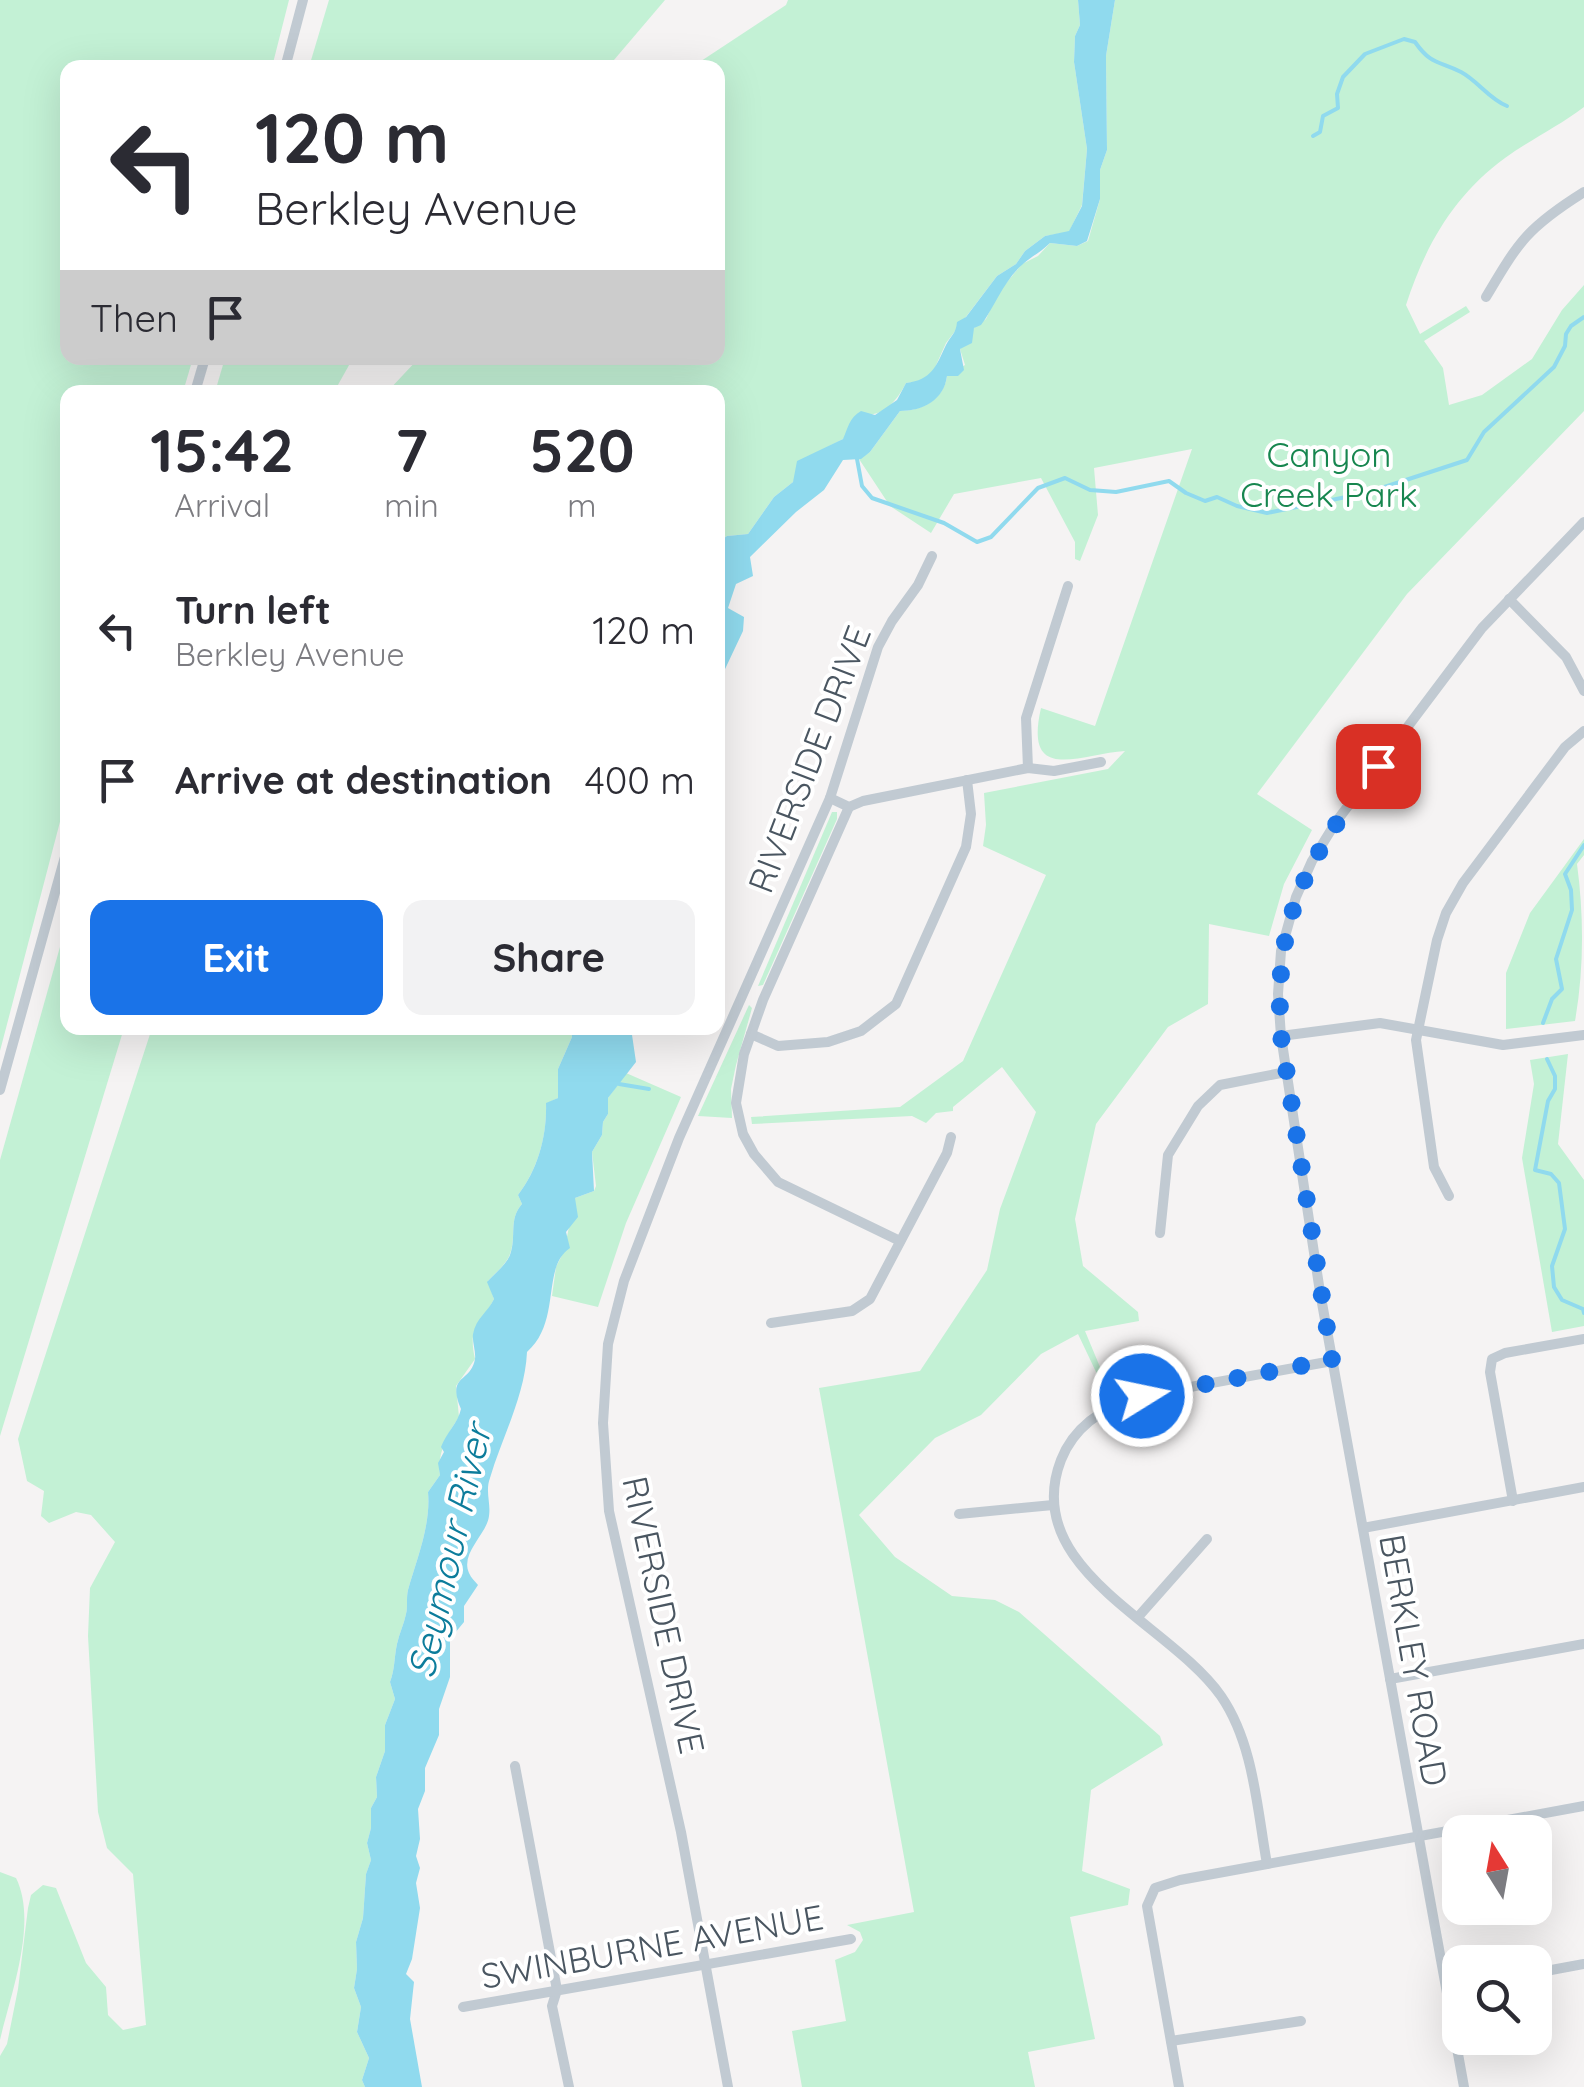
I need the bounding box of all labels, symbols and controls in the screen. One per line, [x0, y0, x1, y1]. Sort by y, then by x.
text: 120 m [255, 93, 449, 181]
icon: left [90, 100, 220, 230]
text: Berkley Avenue [255, 180, 578, 236]
icon: arrive [198, 290, 253, 345]
text: Then [90, 294, 178, 342]
text: 15:42 [150, 412, 294, 487]
text: 7 [395, 412, 428, 487]
text: 520 [529, 412, 635, 487]
park label: Canyon Creek Park [1240, 432, 1418, 516]
text: Arrival [174, 485, 270, 525]
text: min [384, 485, 439, 525]
text: m [567, 485, 596, 525]
text: Turn left [175, 586, 331, 634]
icon: left [90, 603, 145, 658]
text: 120 m [592, 606, 695, 654]
street label: RIVERSIDE DRIVE [738, 619, 880, 899]
text: Berkley Avenue [175, 634, 404, 674]
pin [1336, 724, 1421, 809]
icon: arrive [1351, 739, 1406, 794]
icon: arrive [90, 753, 145, 808]
text: Arrive at destination [175, 756, 552, 804]
text: 400 m [585, 756, 695, 804]
button: Exit [90, 900, 383, 1015]
button: Share [403, 900, 695, 1015]
position arrow [1090, 1344, 1194, 1448]
water label: Seymour River [397, 1416, 502, 1682]
street label: RIVERSIDE DRIVE [613, 1472, 715, 1758]
street label: BERKLEY ROAD [1370, 1531, 1458, 1789]
north arrow [1442, 1815, 1552, 1925]
map controls [1442, 1815, 1552, 2055]
street label: SWINBURNE AVENUE [477, 1894, 827, 1998]
button: search [1442, 1945, 1552, 2055]

